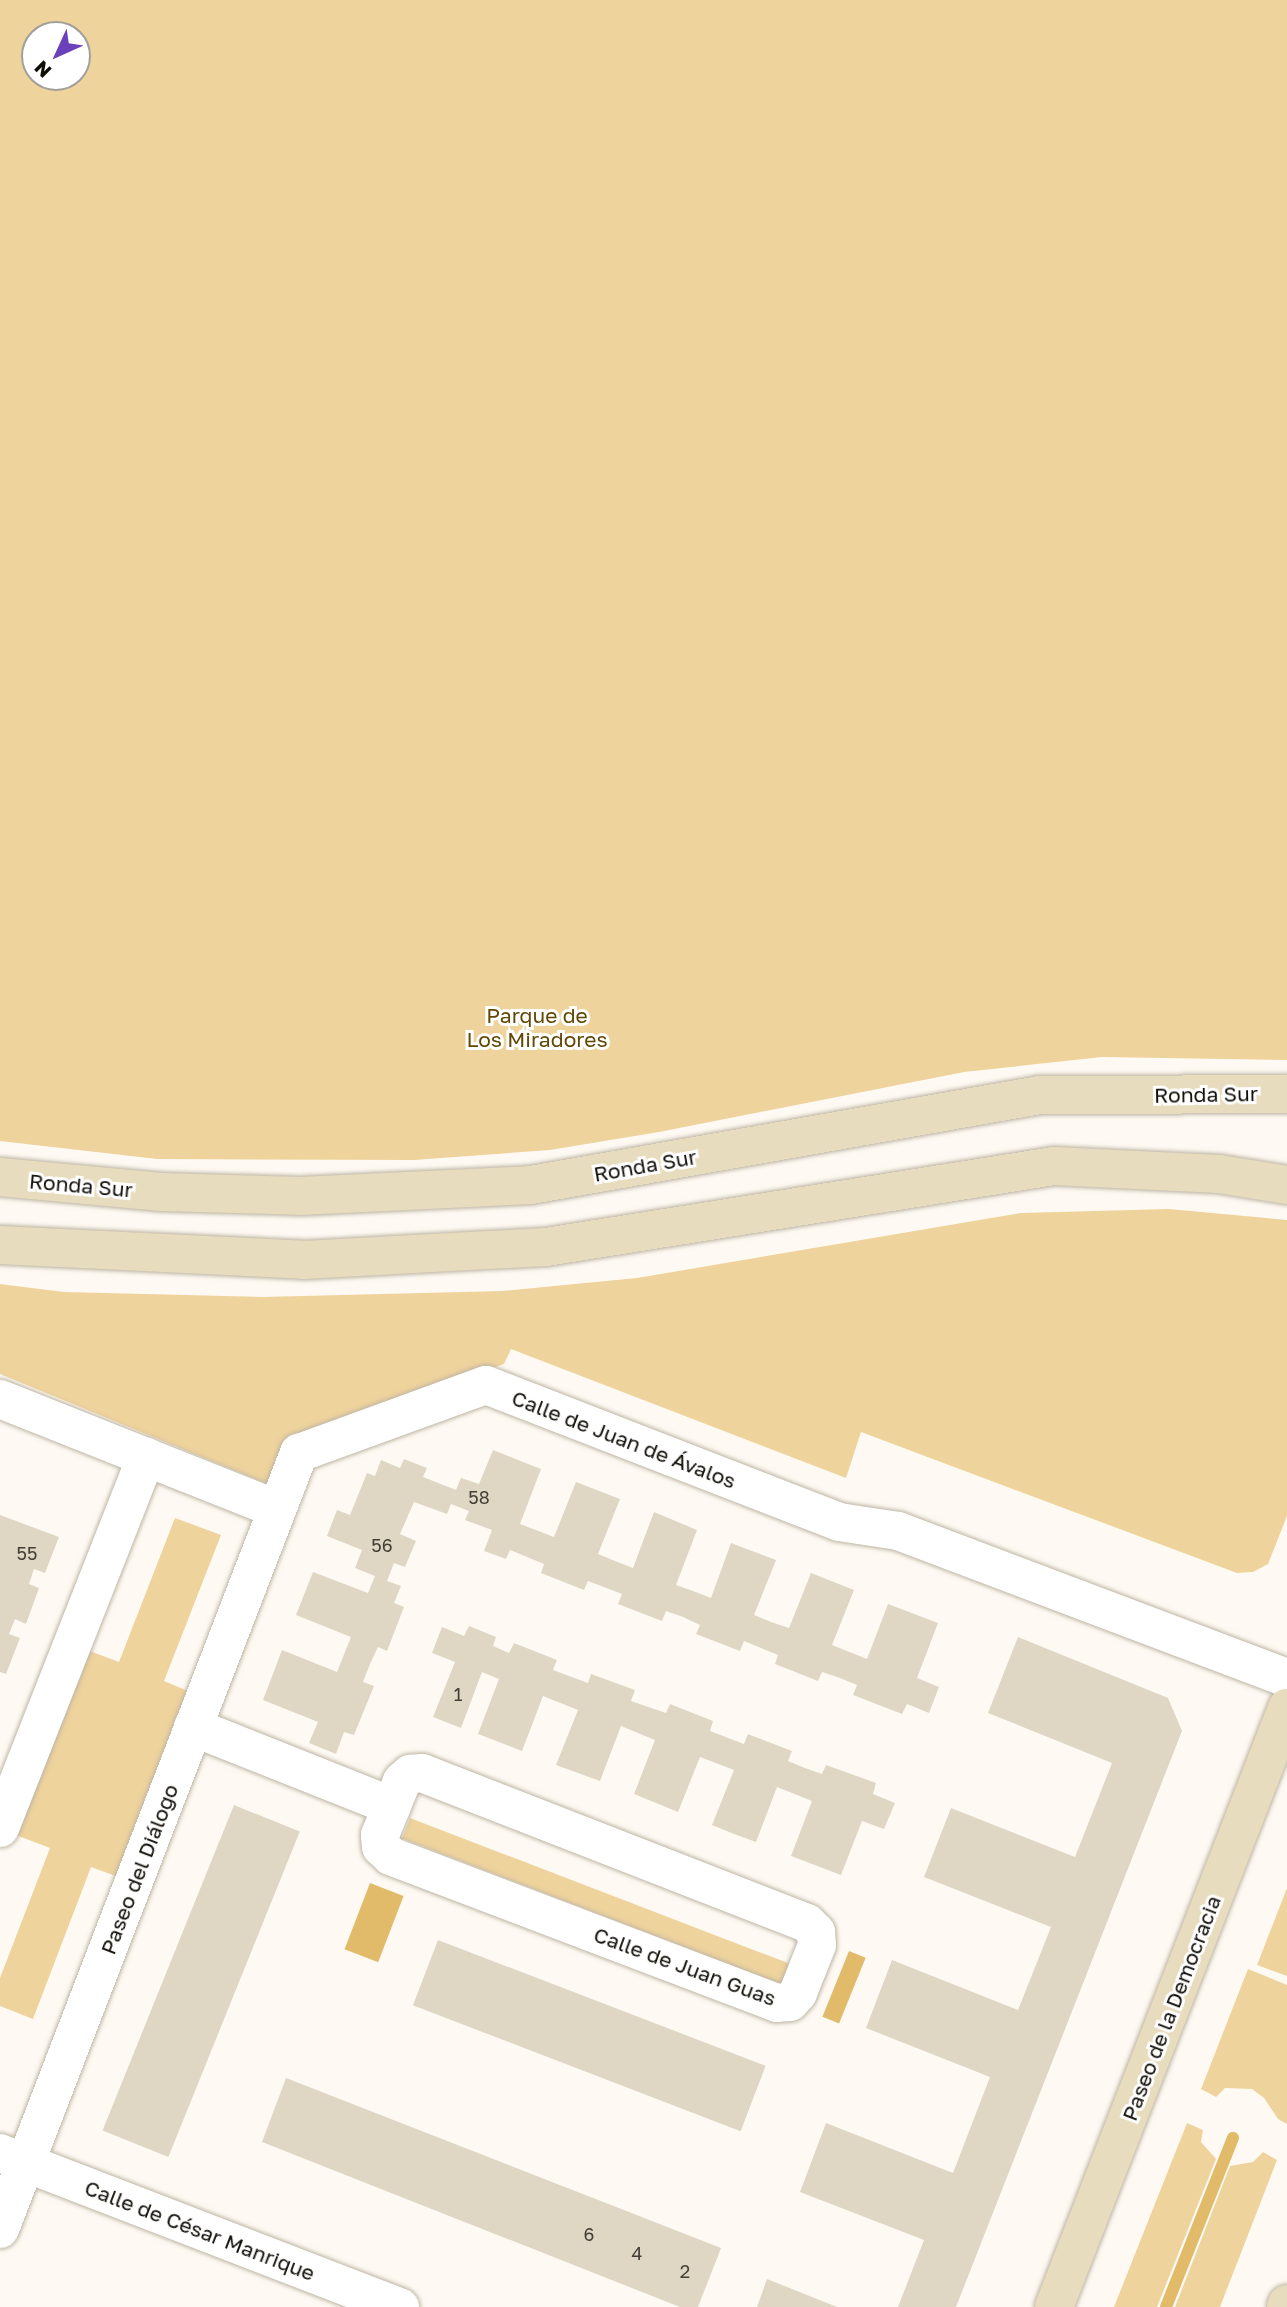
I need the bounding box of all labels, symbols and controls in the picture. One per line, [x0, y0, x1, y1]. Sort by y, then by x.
north arrow [21, 21, 91, 91]
text: N [29, 57, 55, 83]
park label: Parque de Los Miradores [466, 1002, 608, 1052]
street label: Ronda Sur [1154, 1080, 1258, 1108]
street label: Ronda Sur [592, 1144, 698, 1186]
street label: Ronda Sur [28, 1168, 134, 1202]
street label: Calle de Juan de Ávalos [508, 1385, 740, 1493]
house number: 58 [468, 1486, 490, 1508]
house number: 56 [371, 1534, 393, 1556]
house number: 55 [17, 1542, 37, 1564]
house number: 1 [454, 1683, 462, 1705]
street label: Paseo del Diálogo [95, 1780, 183, 1958]
street label: Paseo de la Democracia [1116, 1892, 1226, 2124]
street label: Calle de Juan Guas [590, 1921, 780, 2011]
street label: Calle de César Manrique [81, 2174, 319, 2286]
house number: 6 [584, 2223, 594, 2245]
house number: 4 [632, 2242, 642, 2264]
house number: 2 [680, 2260, 690, 2282]

